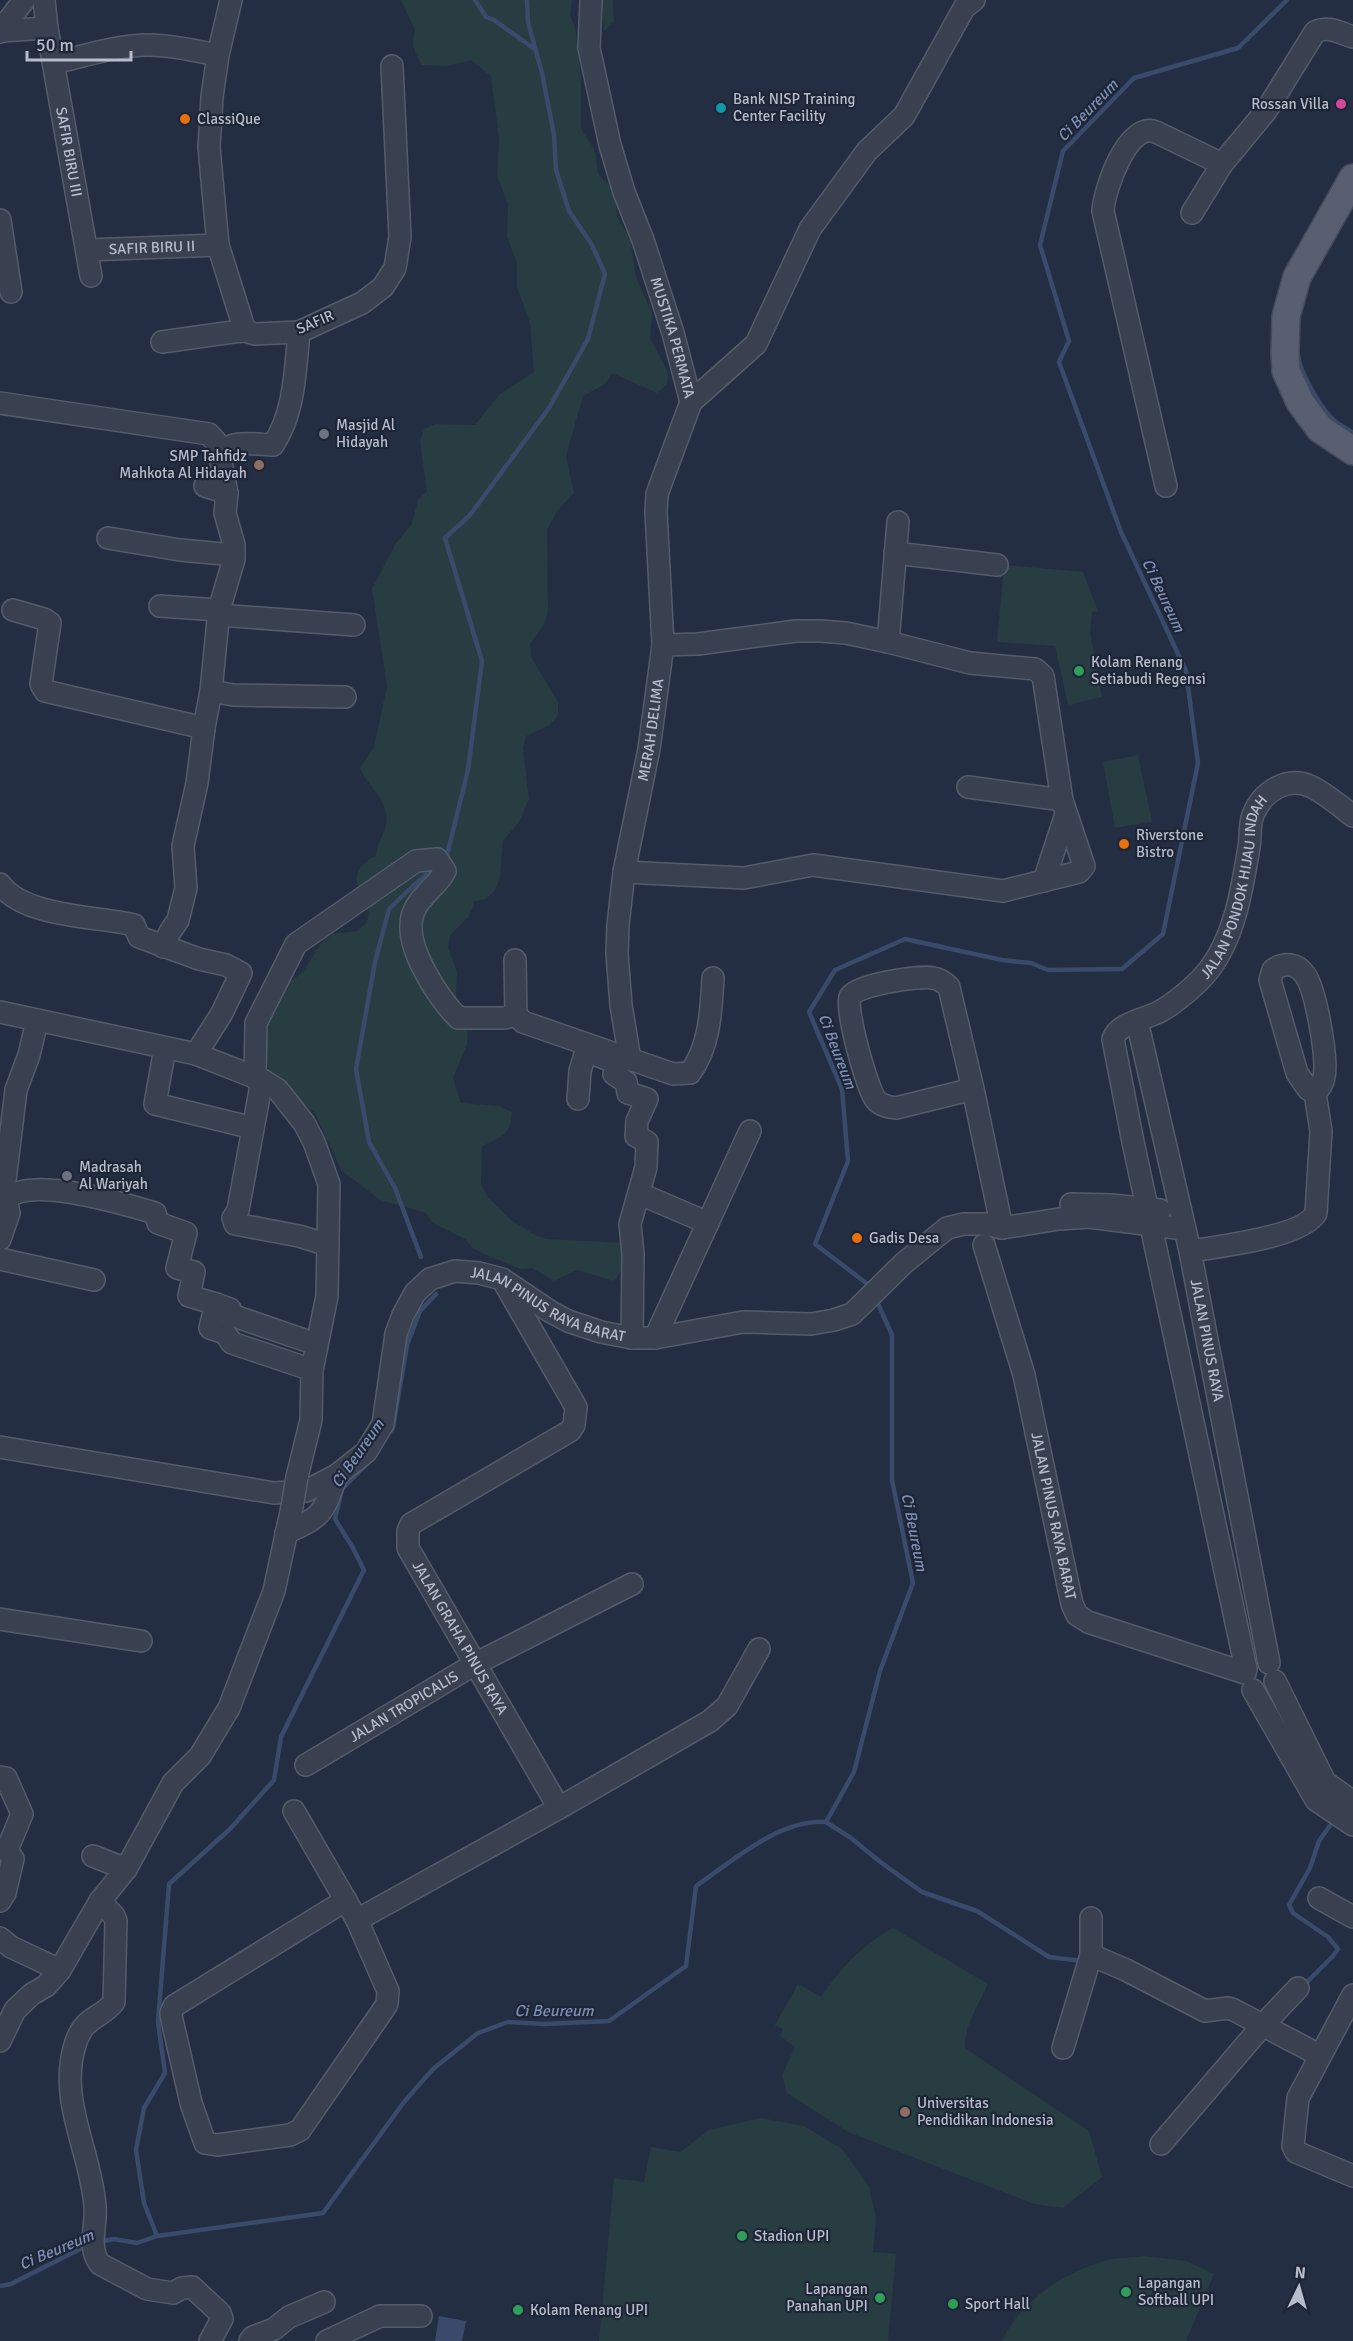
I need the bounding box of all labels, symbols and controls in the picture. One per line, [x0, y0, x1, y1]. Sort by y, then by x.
scale bar [27, 24, 130, 62]
text: 50 m [36, 34, 74, 56]
water label: Ci Beureum [1053, 74, 1123, 146]
place label: Bank NISP Training Center Facility [733, 90, 856, 125]
place label: Rossan Villa [1251, 95, 1329, 113]
marker: Rossan Villa [1334, 97, 1348, 111]
marker: Bank NISP Training Center Facility [714, 101, 728, 115]
street label: SAFIR BIRU III [52, 106, 86, 198]
place label: ClassiQue [197, 110, 261, 128]
marker: ClassiQue [178, 112, 192, 126]
street label: SAFIR BIRU II [108, 237, 196, 258]
street label: MUSTIKA PERMATA [647, 275, 699, 400]
street label: SAFIR [294, 306, 336, 338]
place label: Masjid Al Hidayah [336, 416, 395, 451]
marker: Masjid Al Hidayah [317, 427, 331, 441]
place label: SMP Tahfidz Mahkota Al Hidayah [119, 447, 247, 482]
marker: SMP Tahfidz Mahkota Al Hidayah [252, 458, 266, 472]
water label: Ci Beureum [1137, 555, 1189, 637]
place label: Kolam Renang Setiabudi Regensi [1091, 653, 1206, 688]
marker: Kolam Renang Setiabudi Regensi [1072, 664, 1086, 678]
street label: MERAH DELIMA [634, 677, 667, 783]
street label: JALAN PONDOK HIJAU INDAH [1196, 791, 1271, 983]
place label: Riverstone Bistro [1136, 826, 1204, 861]
marker: Riverstone Bistro [1117, 837, 1131, 851]
water label: Ci Beureum [814, 1011, 861, 1093]
place label: Madrasah Al Wariyah [79, 1158, 148, 1193]
marker: Madrasah Al Wariyah [60, 1169, 74, 1183]
place label: Gadis Desa [869, 1229, 939, 1247]
marker: Gadis Desa [850, 1231, 864, 1245]
street label: JALAN PINUS RAYA BARAT [469, 1263, 628, 1346]
street label: JALAN PINUS RAYA [1187, 1278, 1228, 1403]
water label: Ci Beureum [327, 1414, 389, 1492]
street label: JALAN PINUS RAYA BARAT [1027, 1431, 1080, 1602]
water label: Ci Beureum [897, 1491, 932, 1574]
street label: JALAN GRAHA PINUS RAYA [408, 1558, 512, 1718]
street label: JALAN TROPICALIS [346, 1667, 462, 1746]
water label: Ci Beureum [514, 2001, 595, 2021]
place label: Universitas Pendidikan Indonesia [917, 2094, 1054, 2129]
marker: Universitas Pendidikan Indonesia [898, 2105, 912, 2119]
water label: Ci Beureum [16, 2225, 98, 2275]
place label: Stadion UPI [754, 2227, 829, 2245]
marker: Stadion UPI [735, 2229, 749, 2243]
north arrow [1269, 2257, 1329, 2317]
text: N [1294, 2263, 1307, 2284]
place label: Lapangan Softball UPI [1138, 2274, 1214, 2309]
place label: Lapangan Panahan UPI [786, 2280, 868, 2315]
marker: Lapangan Softball UPI [1119, 2285, 1133, 2299]
marker: Lapangan Panahan UPI [873, 2291, 887, 2305]
place label: Sport Hall [965, 2295, 1030, 2313]
marker: Sport Hall [946, 2297, 960, 2311]
place label: Kolam Renang UPI [530, 2301, 648, 2319]
marker: Kolam Renang UPI [511, 2303, 525, 2317]

